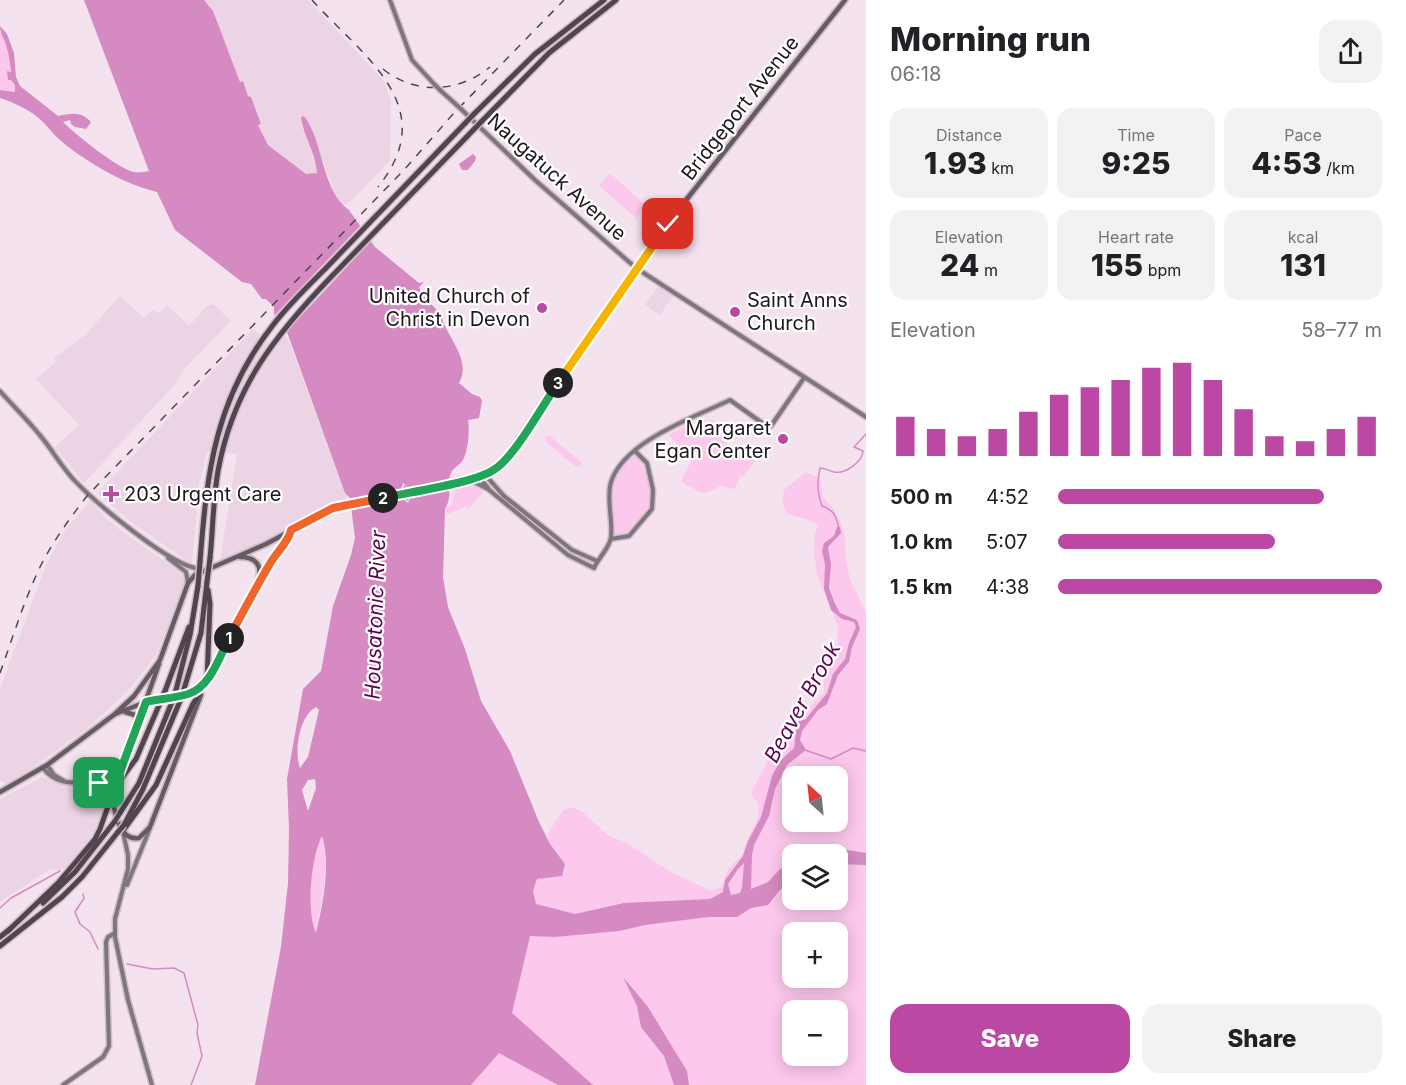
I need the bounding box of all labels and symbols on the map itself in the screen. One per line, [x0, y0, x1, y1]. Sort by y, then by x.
street label: Bridgeport Avenue [676, 31, 804, 185]
street label: Naugatuck Avenue [483, 108, 631, 246]
pin [642, 198, 693, 249]
place label: United Church of Christ in Devon [369, 284, 531, 331]
place label: Saint Anns Church [747, 288, 848, 335]
marker: United Church of Christ in Devon [535, 301, 549, 315]
marker: Saint Anns Church [728, 305, 742, 319]
pin: 3 [543, 368, 573, 398]
place label: Margaret Egan Center [654, 416, 771, 463]
marker: Margaret Egan Center [776, 432, 790, 446]
place label: 203 Urgent Care [124, 482, 281, 506]
pin: 2 [368, 483, 398, 513]
marker: 203 Urgent Care [102, 485, 120, 503]
water label: Housatonic River [360, 529, 390, 700]
pin: 1 [214, 623, 244, 653]
water label: Beaver Brook [759, 637, 846, 767]
pin [73, 757, 124, 808]
north arrow [782, 766, 848, 832]

